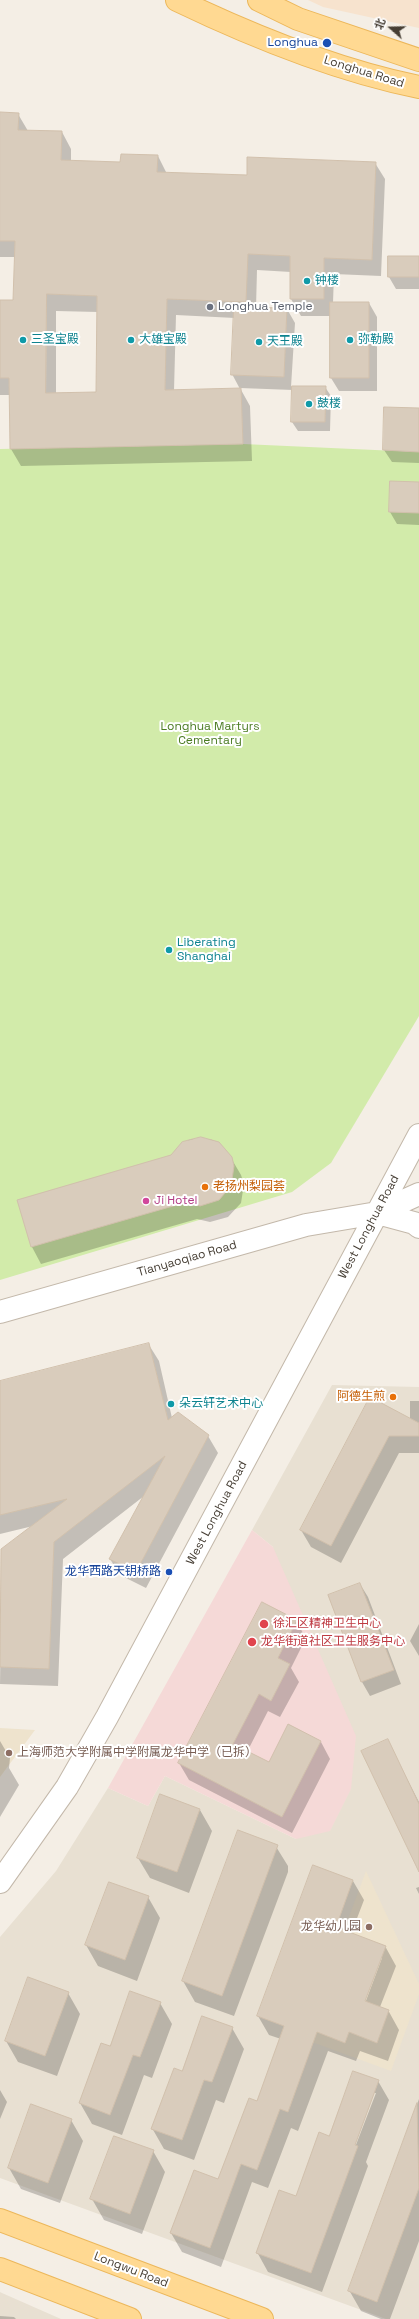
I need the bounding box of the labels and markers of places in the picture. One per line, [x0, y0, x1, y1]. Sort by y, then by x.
place label: Longhua [268, 36, 318, 50]
marker: Longhua [321, 37, 333, 49]
place label: 钟楼 [315, 274, 339, 288]
marker: 钟楼 [302, 276, 312, 286]
place label: Longhua Temple [218, 300, 313, 314]
marker: Longhua Temple [205, 302, 215, 312]
place label: 三圣宝殿 [31, 333, 79, 347]
place label: 大雄宝殿 [139, 333, 187, 347]
place label: 弥勒殿 [358, 333, 394, 347]
marker: 三圣宝殿 [18, 335, 28, 345]
marker: 大雄宝殿 [126, 335, 136, 345]
place label: 天王殿 [267, 335, 303, 349]
marker: 弥勒殿 [345, 335, 355, 345]
marker: 天王殿 [254, 337, 264, 347]
place label: 鼓楼 [317, 397, 341, 411]
marker: 鼓楼 [304, 399, 314, 409]
place label: Liberating Shanghai [177, 936, 236, 964]
marker: Liberating Shanghai [164, 945, 174, 955]
place label: 老扬州梨园荟 [213, 1180, 285, 1194]
marker: 老扬州梨园荟 [200, 1182, 210, 1192]
place label: Ji Hotel [154, 1194, 198, 1208]
marker: Ji Hotel [141, 1196, 151, 1206]
place label: 阿德生煎 [337, 1390, 385, 1404]
marker: 阿德生煎 [388, 1392, 398, 1402]
place label: 朵云轩艺术中心 [179, 1397, 263, 1411]
marker: 朵云轩艺术中心 [166, 1399, 176, 1409]
place label: 龙华西路天钥桥路 [65, 1565, 161, 1579]
marker: 龙华西路天钥桥路 [164, 1567, 174, 1577]
place label: 徐汇区精神卫生中心 [273, 1617, 381, 1631]
marker: 徐汇区精神卫生中心 [258, 1618, 270, 1630]
place label: 龙华街道社区卫生服务中心 [261, 1635, 405, 1649]
marker: 龙华街道社区卫生服务中心 [246, 1636, 258, 1648]
place label: 上海师范大学附属中学附属龙华中学（已拆） [17, 1746, 257, 1760]
marker: 上海师范大学附属中学附属龙华中学（已拆） [4, 1748, 14, 1758]
place label: 龙华幼儿园 [301, 1920, 361, 1934]
marker: 龙华幼儿园 [364, 1922, 374, 1932]

